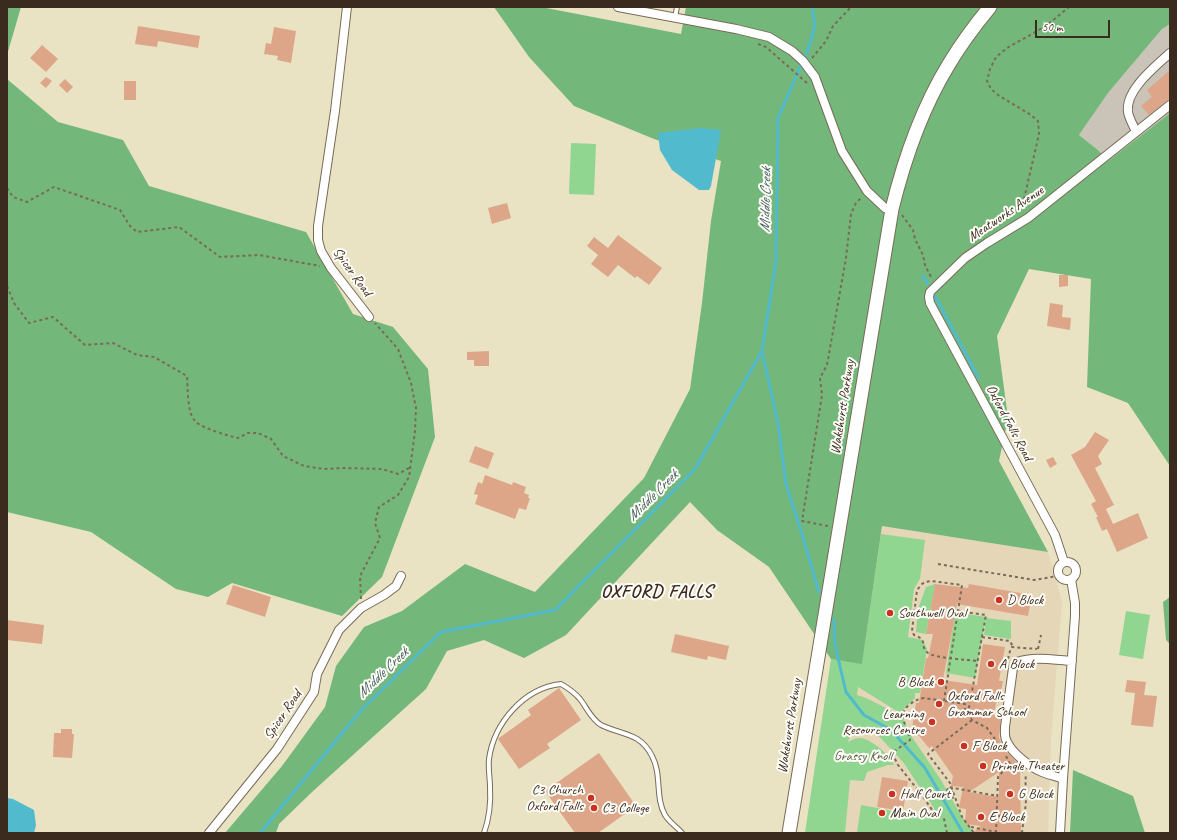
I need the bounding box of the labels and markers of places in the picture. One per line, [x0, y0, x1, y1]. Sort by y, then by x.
place label: D Block [1007, 592, 1043, 608]
marker: D Block [994, 595, 1004, 605]
place label: Southwell Oval [898, 605, 966, 621]
marker: Southwell Oval [885, 608, 895, 618]
place label: A Block [999, 656, 1034, 672]
marker: A Block [986, 659, 996, 669]
place label: B Block [898, 674, 933, 690]
marker: B Block [936, 677, 946, 687]
place label: Oxford Falls Grammar School [947, 688, 1025, 720]
marker: Oxford Falls Grammar School [934, 699, 944, 709]
place label: Learning Resources Centre [843, 706, 924, 738]
marker: Learning Resources Centre [927, 717, 937, 727]
place label: F Block [972, 738, 1006, 754]
marker: F Block [959, 741, 969, 751]
place label: Pringle Theater [991, 758, 1064, 774]
marker: Pringle Theater [978, 761, 988, 771]
place label: C3 Church Oxford Falls [526, 782, 583, 814]
place label: Half Court [900, 786, 950, 802]
place label: G Block [1018, 786, 1053, 802]
marker: Half Court [887, 789, 897, 799]
marker: G Block [1005, 789, 1015, 799]
marker: C3 Church Oxford Falls [586, 793, 596, 803]
place label: C3 College [602, 800, 649, 816]
marker: C3 College [589, 803, 599, 813]
place label: Main Oval [890, 805, 939, 821]
marker: Main Oval [877, 808, 887, 818]
place label: E Block [989, 809, 1025, 825]
marker: E Block [976, 812, 986, 822]

